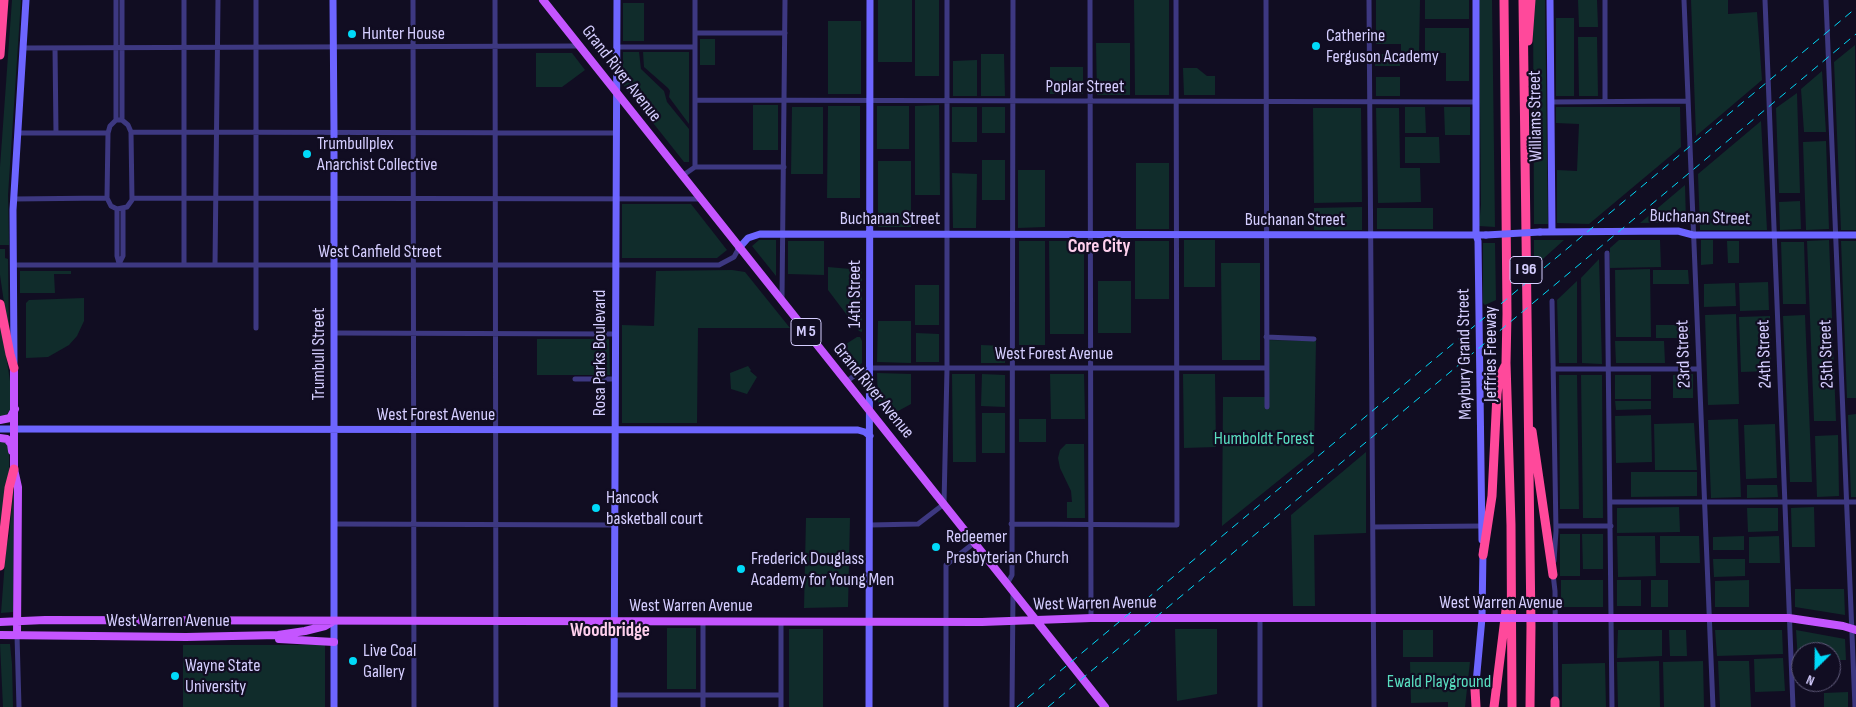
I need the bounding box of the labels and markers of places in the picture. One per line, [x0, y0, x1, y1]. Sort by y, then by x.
place label: Hunter House [362, 23, 445, 45]
place label: Catherine Ferguson Academy [1326, 25, 1439, 68]
marker: Hunter House [346, 28, 358, 40]
marker: Catherine Ferguson Academy [1310, 40, 1322, 52]
place label: Trumbullplex Anarchist Collective [317, 133, 438, 176]
marker: Trumbullplex Anarchist Collective [301, 148, 313, 160]
place label: Hancock basketball court [606, 487, 703, 530]
marker: Hancock basketball court [590, 502, 602, 514]
place label: Redeemer Presbyterian Church [946, 526, 1069, 568]
marker: Redeemer Presbyterian Church [930, 541, 942, 553]
place label: Frederick Douglass Academy for Young Men [751, 548, 894, 590]
marker: Frederick Douglass Academy for Young Men [735, 563, 747, 575]
place label: Live Coal Gallery [363, 640, 416, 682]
place label: Wayne State University [185, 655, 260, 698]
marker: Live Coal Gallery [347, 655, 359, 667]
marker: Wayne State University [169, 670, 181, 682]

